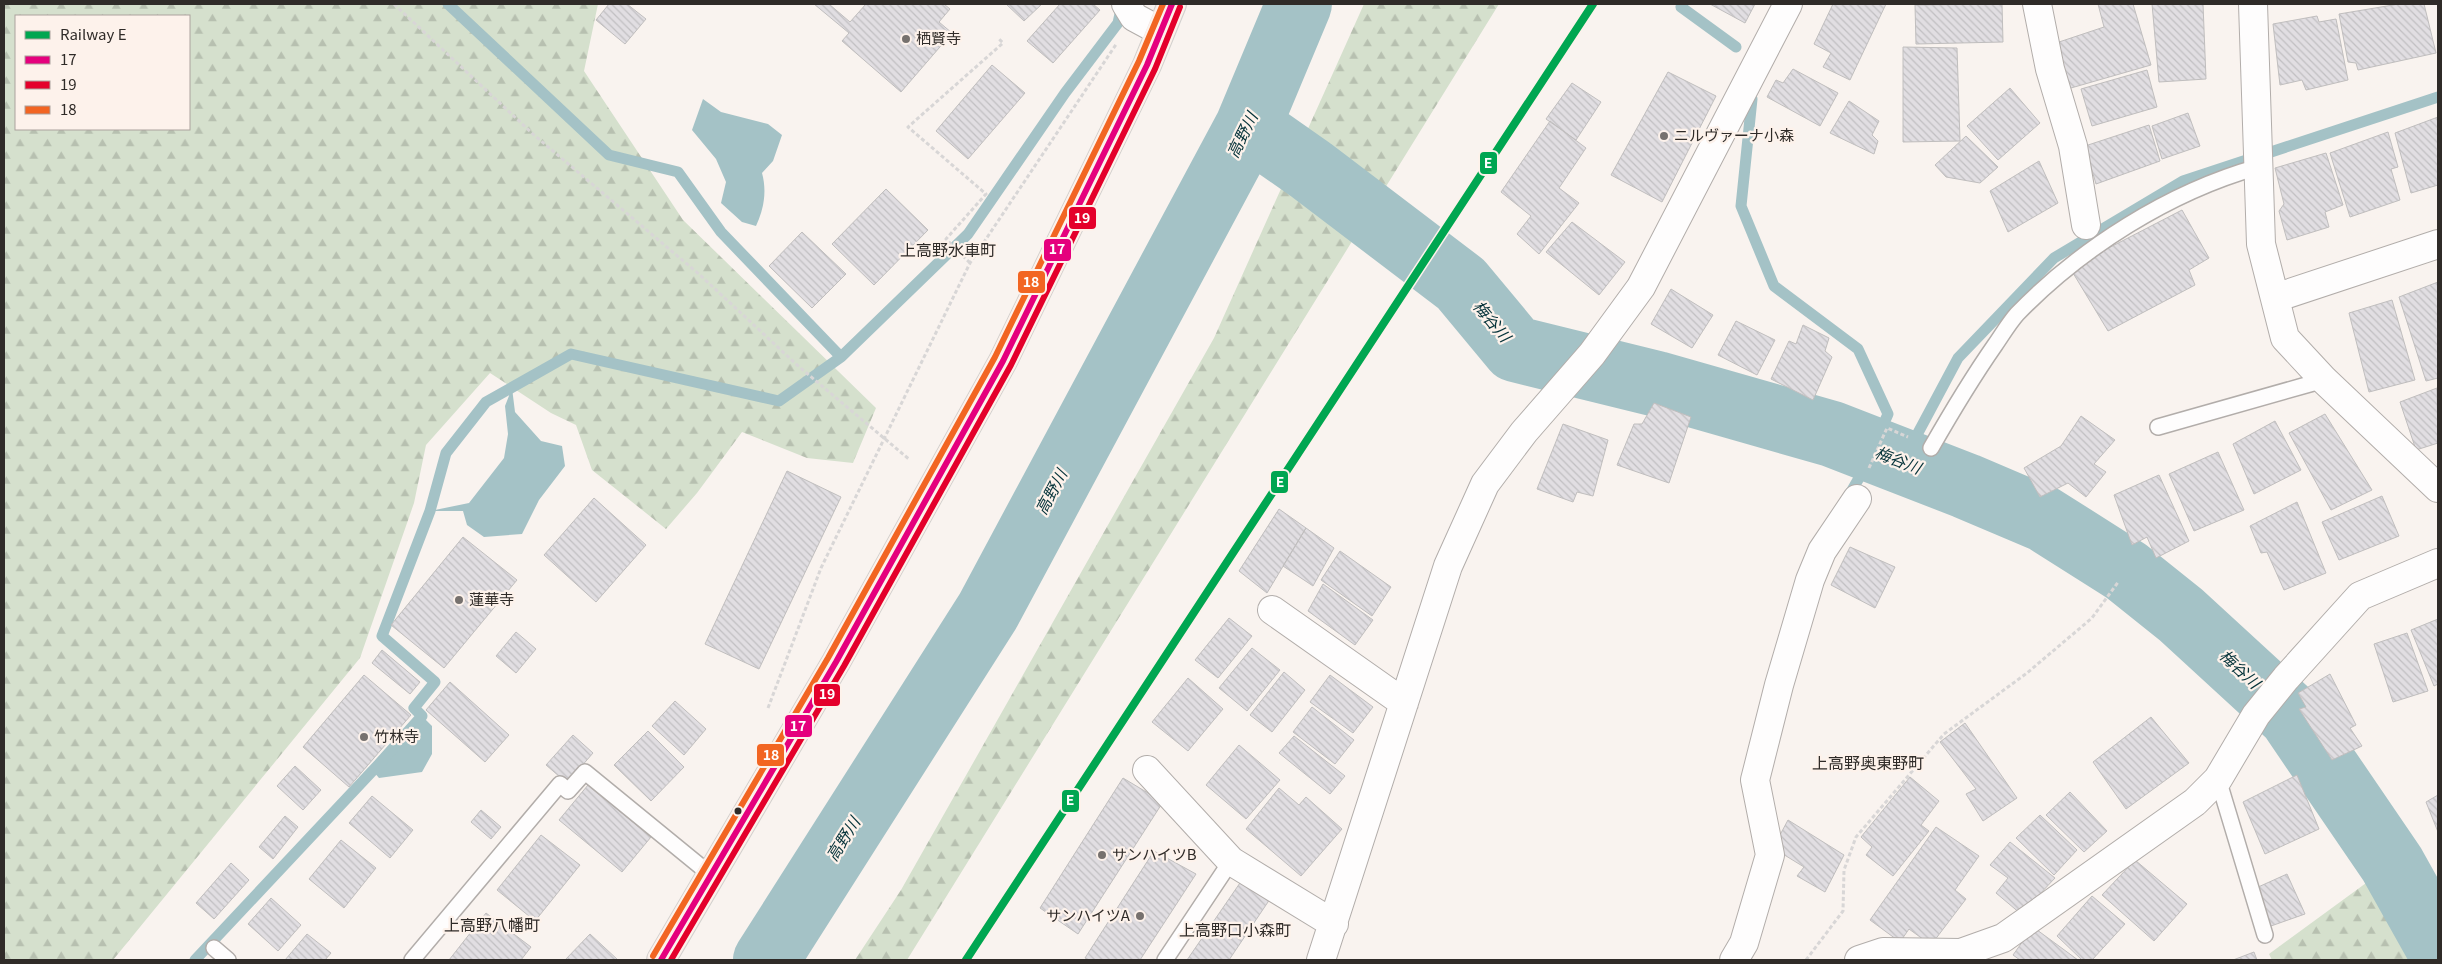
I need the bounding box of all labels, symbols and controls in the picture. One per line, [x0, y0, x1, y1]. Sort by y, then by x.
legend [15, 15, 190, 130]
text: Railway E [60, 23, 127, 44]
place label: 栖賢寺 [916, 27, 961, 48]
marker: 栖賢寺 [900, 33, 912, 45]
text: 17 [60, 48, 77, 69]
text: 19 [60, 73, 77, 94]
text: 18 [60, 98, 77, 119]
water label: 高野川 [1220, 106, 1263, 161]
place label: ニルヴァーナ小森 [1674, 124, 1794, 145]
marker: ニルヴァーナ小森 [1658, 130, 1670, 142]
line badge: E [1479, 151, 1498, 175]
text: E [1484, 152, 1492, 172]
line badge: 19 [1068, 206, 1097, 230]
text: 19 [1074, 207, 1090, 227]
district label: 上高野水車町 [900, 237, 996, 261]
line badge: 17 [1043, 238, 1072, 262]
text: 17 [1049, 238, 1065, 258]
line badge: 18 [1017, 270, 1046, 294]
text: 18 [1023, 271, 1039, 291]
water label: 梅谷川 [1468, 294, 1519, 348]
water label: 梅谷川 [1872, 439, 1927, 480]
water label: 高野川 [1028, 463, 1073, 518]
line badge: E [1270, 470, 1289, 494]
text: E [1276, 471, 1284, 491]
place label: 蓮華寺 [469, 588, 514, 609]
marker: 蓮華寺 [453, 594, 465, 606]
water label: 梅谷川 [2215, 643, 2268, 695]
line badge: 19 [813, 683, 841, 707]
text: 19 [819, 683, 835, 703]
line badge: 17 [784, 714, 813, 738]
text: 17 [790, 715, 806, 735]
place label: 竹林寺 [374, 725, 419, 746]
marker: 竹林寺 [358, 731, 370, 743]
line badge: 18 [756, 743, 785, 767]
text: 18 [763, 744, 779, 764]
district label: 上高野奥東野町 [1812, 750, 1924, 774]
line badge: E [1061, 789, 1080, 813]
text: E [1066, 789, 1074, 809]
unlabelled marker [733, 806, 743, 816]
water label: 高野川 [819, 810, 866, 865]
place label: サンハイツB [1112, 843, 1197, 864]
marker: サンハイツB [1096, 849, 1108, 861]
place label: サンハイツA [1046, 904, 1131, 925]
marker: サンハイツA [1134, 910, 1146, 922]
district label: 上高野八幡町 [444, 912, 540, 936]
district label: 上高野口小森町 [1179, 917, 1291, 941]

